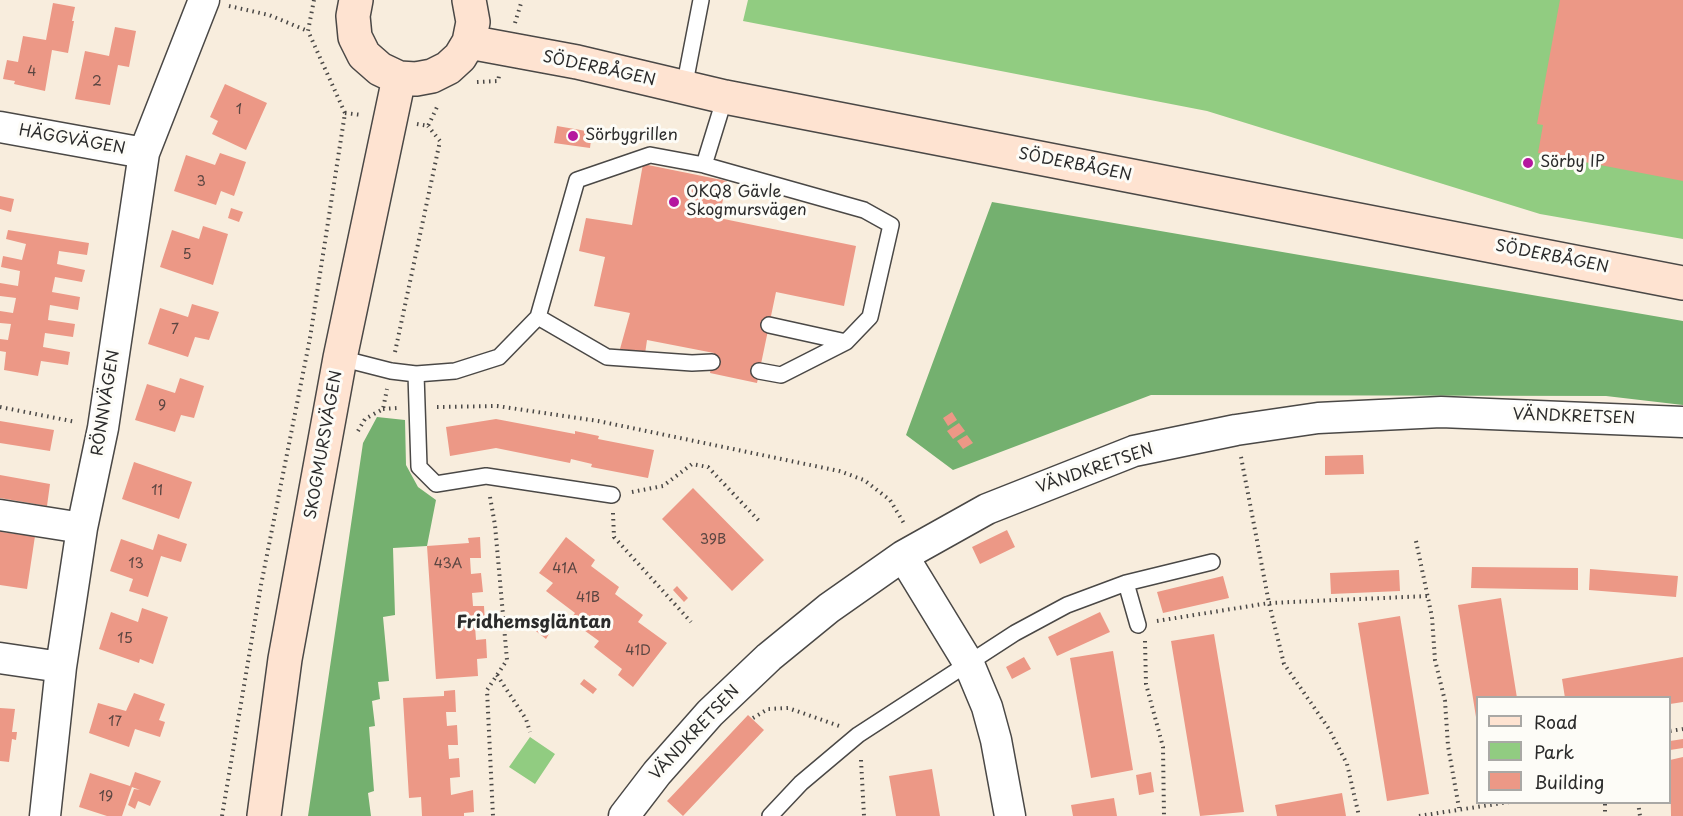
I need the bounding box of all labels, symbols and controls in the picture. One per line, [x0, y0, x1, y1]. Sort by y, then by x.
street label: SÖDERBÅGEN [541, 48, 657, 90]
house number: 4 [27, 64, 37, 80]
house number: 2 [92, 74, 102, 90]
house number: 1 [236, 102, 242, 118]
street label: HÄGGVÄGEN [17, 121, 127, 159]
place label: Sörbygrillen [585, 126, 678, 146]
marker: Sörbygrillen [566, 129, 580, 143]
street label: SÖDERBÅGEN [1017, 145, 1133, 185]
place label: Sörby IP [1540, 153, 1605, 173]
marker: Sörby IP [1521, 156, 1535, 170]
house number: 3 [196, 174, 206, 190]
place label: OKQ8 Gävle Skogmursvägen [686, 183, 807, 221]
marker: OKQ8 Gävle Skogmursvägen [667, 195, 681, 209]
street label: SÖDERBÅGEN [1494, 237, 1610, 277]
house number: 5 [182, 247, 192, 263]
house number: 7 [171, 322, 179, 338]
street label: RÖNNVÄGEN [88, 349, 124, 457]
street label: SKOGMURSVÄGEN [301, 369, 347, 521]
house number: 9 [158, 398, 166, 414]
street label: VÄNDKRETSEN [1512, 405, 1636, 429]
street label: VÄNDKRETSEN [1034, 440, 1156, 498]
house number: 11 [151, 483, 163, 499]
house number: 39B [700, 532, 726, 548]
house number: 13 [128, 556, 144, 572]
house number: 43A [434, 556, 462, 572]
house number: 41A [552, 561, 578, 577]
house number: 41B [576, 590, 600, 606]
district label: Fridhemsgläntan [457, 612, 611, 634]
house number: 15 [117, 631, 133, 647]
house number: 41D [625, 643, 651, 659]
street label: VÄNDKRETSEN [646, 682, 744, 784]
legend [1476, 696, 1671, 804]
text: Road [1534, 708, 1578, 735]
house number: 17 [108, 714, 122, 730]
text: Park [1534, 738, 1574, 765]
text: Building [1534, 768, 1604, 795]
house number: 19 [99, 789, 113, 805]

